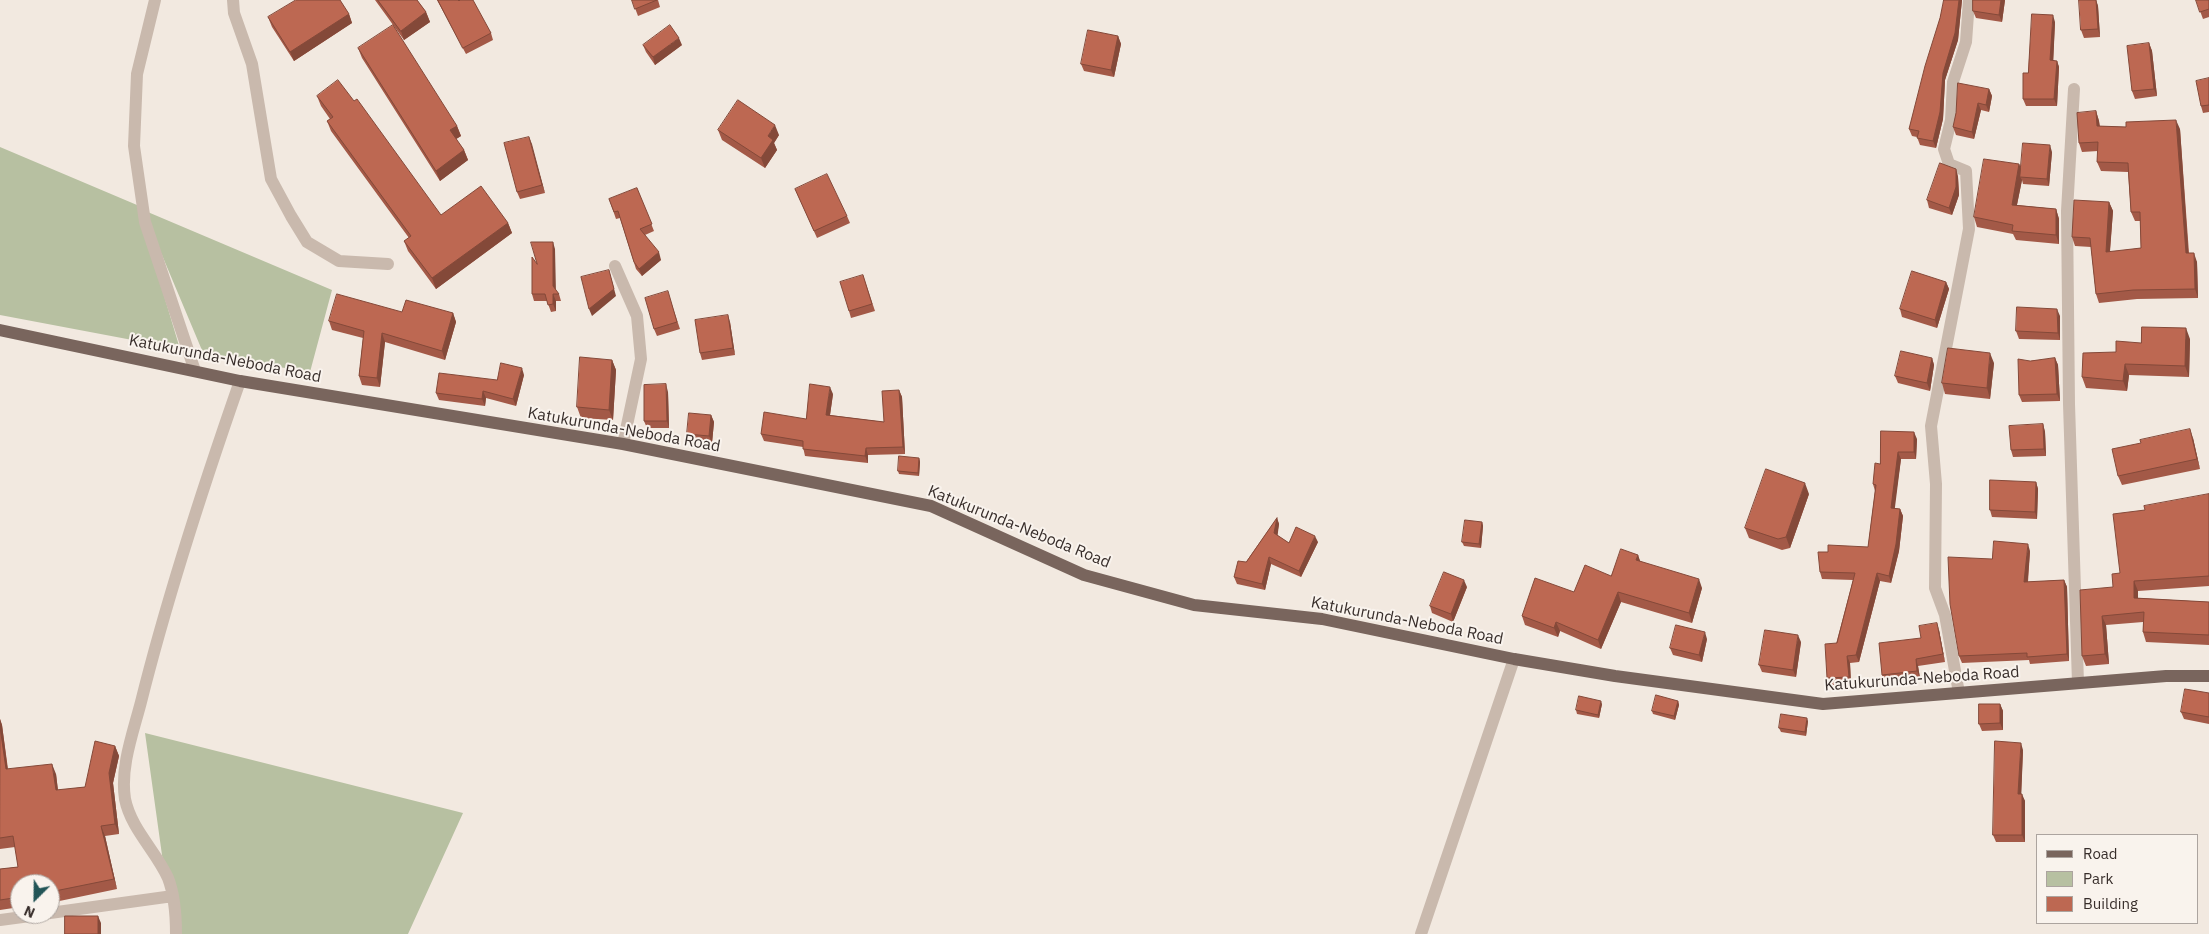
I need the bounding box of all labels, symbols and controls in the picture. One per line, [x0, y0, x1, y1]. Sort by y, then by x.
street label: Katukurunda-Neboda Road [127, 331, 323, 387]
street label: Katukurunda-Neboda Road [526, 404, 722, 456]
street label: Katukurunda-Neboda Road [925, 481, 1113, 573]
street label: Katukurunda-Neboda Road [1309, 593, 1505, 649]
street label: Katukurunda-Neboda Road [1824, 663, 2020, 695]
legend [2036, 834, 2199, 924]
text: Road [2083, 844, 2118, 863]
text: Park [2083, 869, 2113, 888]
north arrow [10, 874, 60, 924]
text: Building [2083, 894, 2138, 913]
text: N [21, 902, 38, 922]

